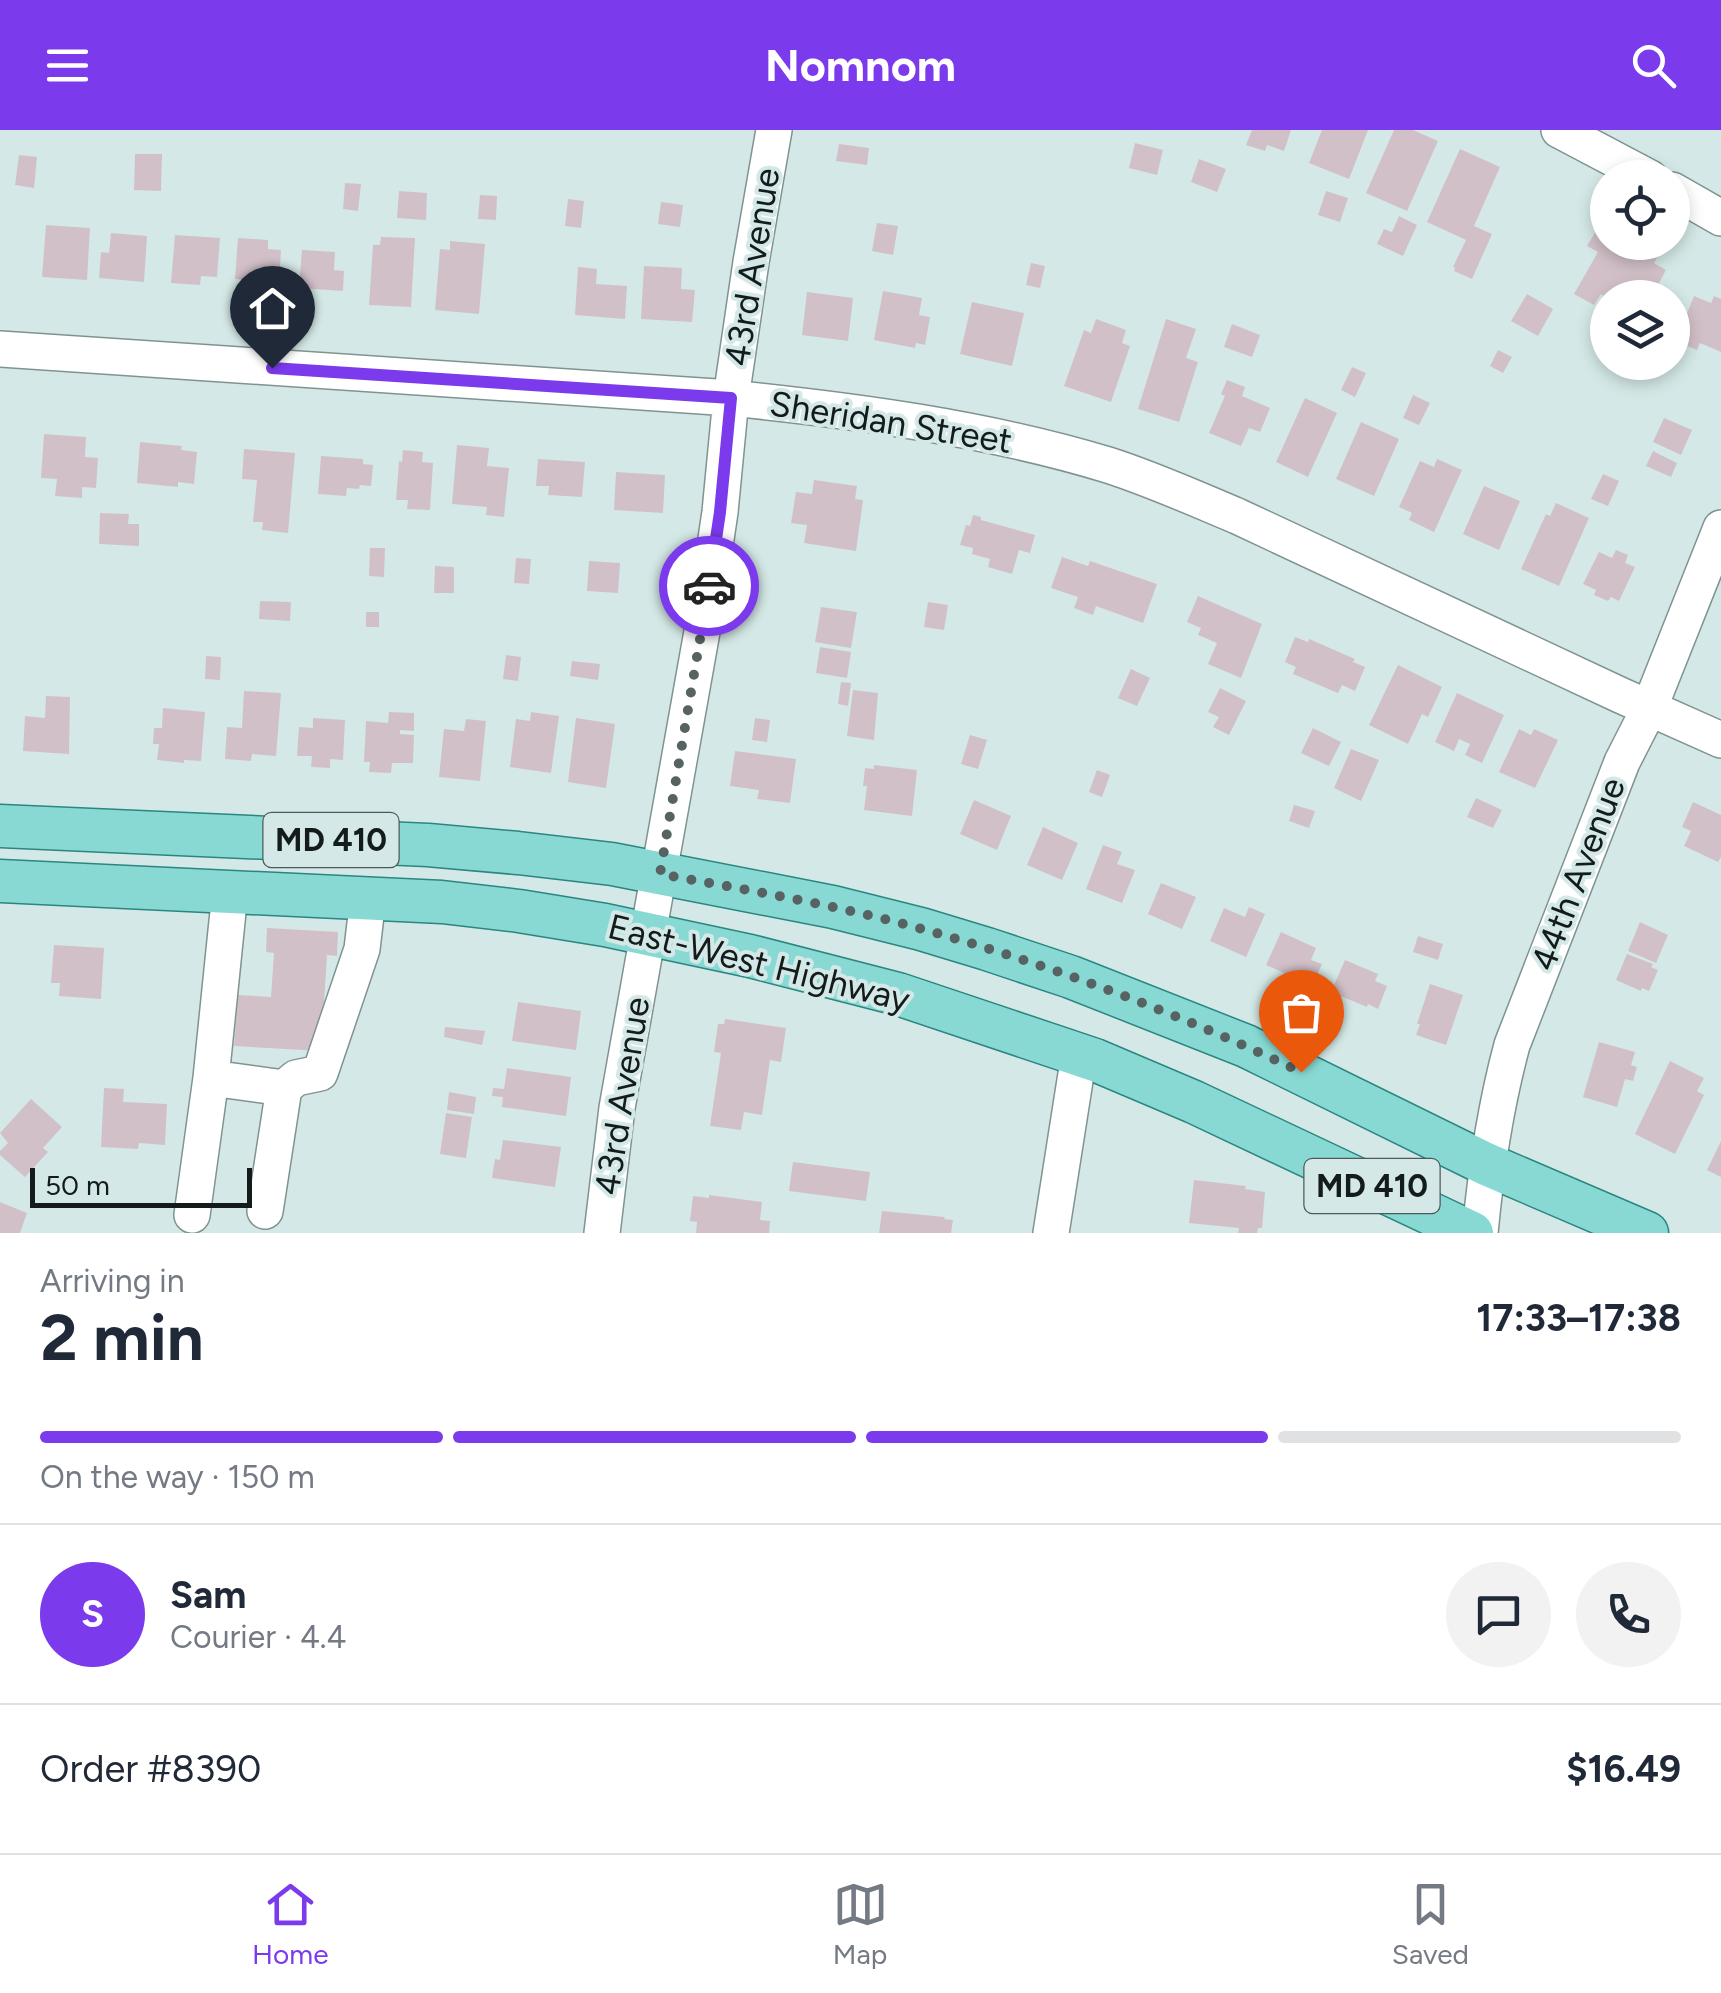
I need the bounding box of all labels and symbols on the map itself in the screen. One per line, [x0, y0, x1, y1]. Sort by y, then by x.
street label: 43rd Avenue [716, 165, 788, 369]
pin [230, 266, 315, 369]
street label: Sheridan Street [767, 382, 1015, 462]
courier [659, 536, 759, 636]
street label: 44th Avenue [1522, 772, 1634, 976]
road number: MD 410 [264, 813, 398, 867]
street label: East-West Highway [604, 905, 915, 1021]
pin [1259, 970, 1344, 1073]
street label: 43rd Avenue [586, 994, 658, 1198]
road number: MD 410 [1304, 1159, 1440, 1213]
scale bar [30, 1163, 252, 1208]

